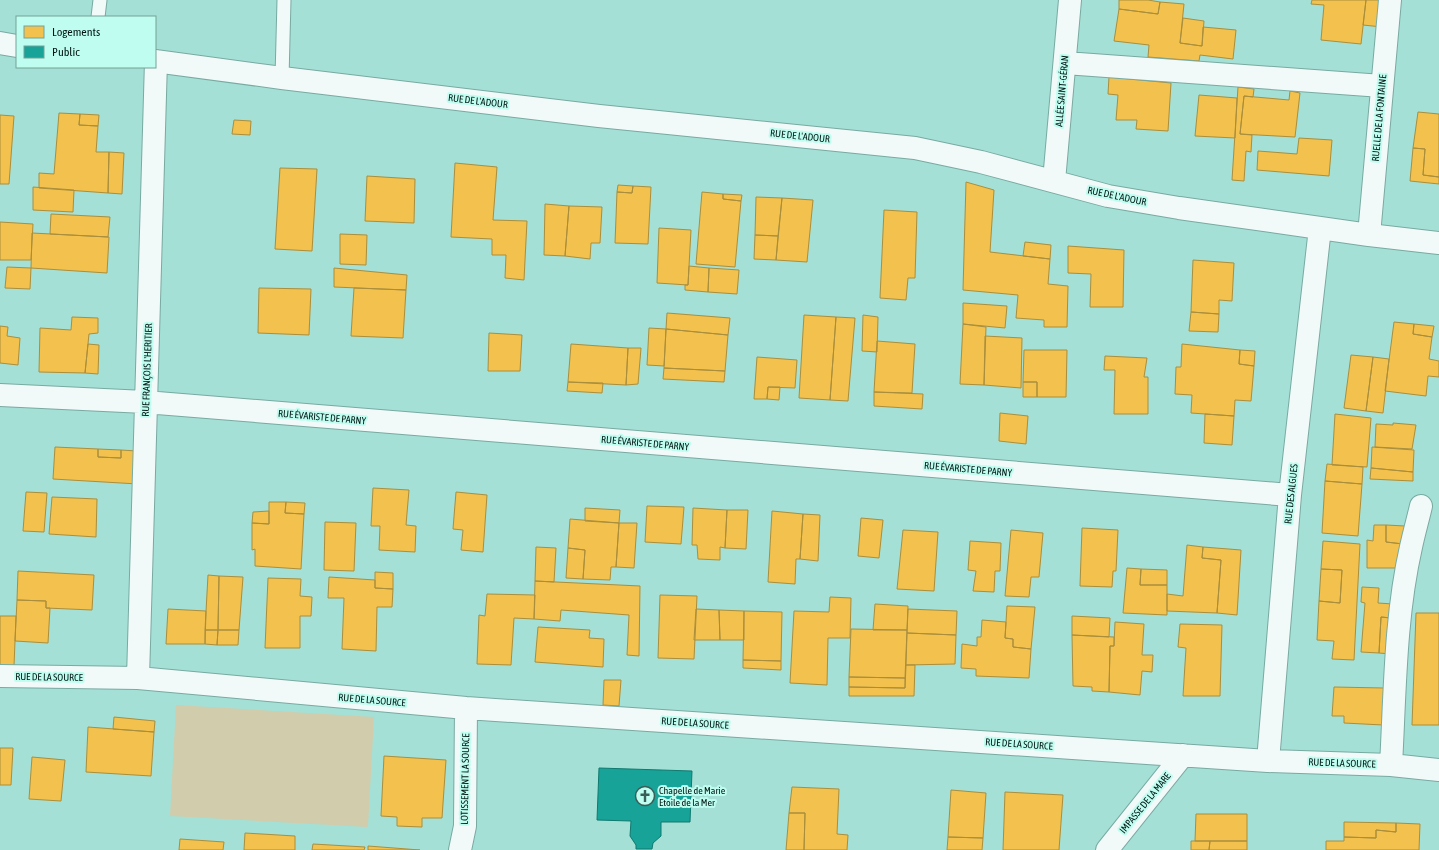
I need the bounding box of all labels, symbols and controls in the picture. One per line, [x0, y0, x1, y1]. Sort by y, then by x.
legend [16, 16, 156, 68]
text: Logements [52, 25, 100, 39]
text: Public [52, 45, 80, 59]
street label: ALLÉE SAINT-GÉRAN [1053, 55, 1071, 127]
street label: RUELLE DE LA FONTAINE [1370, 73, 1388, 162]
street label: RUE DE L'ADOUR [448, 92, 508, 110]
street label: RUE DE L'ADOUR [770, 127, 830, 145]
street label: RUE DE L'ADOUR [1087, 184, 1147, 208]
street label: RUE FRANÇOIS L'HERITIER [140, 323, 154, 417]
street label: RUE ÉVARISTE DE PARNY [278, 408, 367, 426]
street label: RUE ÉVARISTE DE PARNY [601, 434, 690, 452]
street label: RUE ÉVARISTE DE PARNY [924, 460, 1013, 478]
street label: RUE DES ALGUES [1282, 463, 1300, 525]
street label: RUE DE LA SOURCE [15, 671, 84, 683]
street label: RUE DE LA SOURCE [338, 692, 407, 708]
street label: RUE DE LA SOURCE [661, 715, 730, 731]
street label: LOTISSEMENT LA SOURCE [459, 733, 471, 825]
street label: RUE DE LA SOURCE [985, 736, 1054, 752]
street label: RUE DE LA SOURCE [1308, 756, 1377, 770]
street label: IMPASSE DE LA MARE [1117, 770, 1173, 836]
church icon: Chapelle de Marie Etoile de la Mer [634, 785, 656, 807]
place label: Chapelle de Marie Etoile de la Mer [659, 785, 726, 808]

